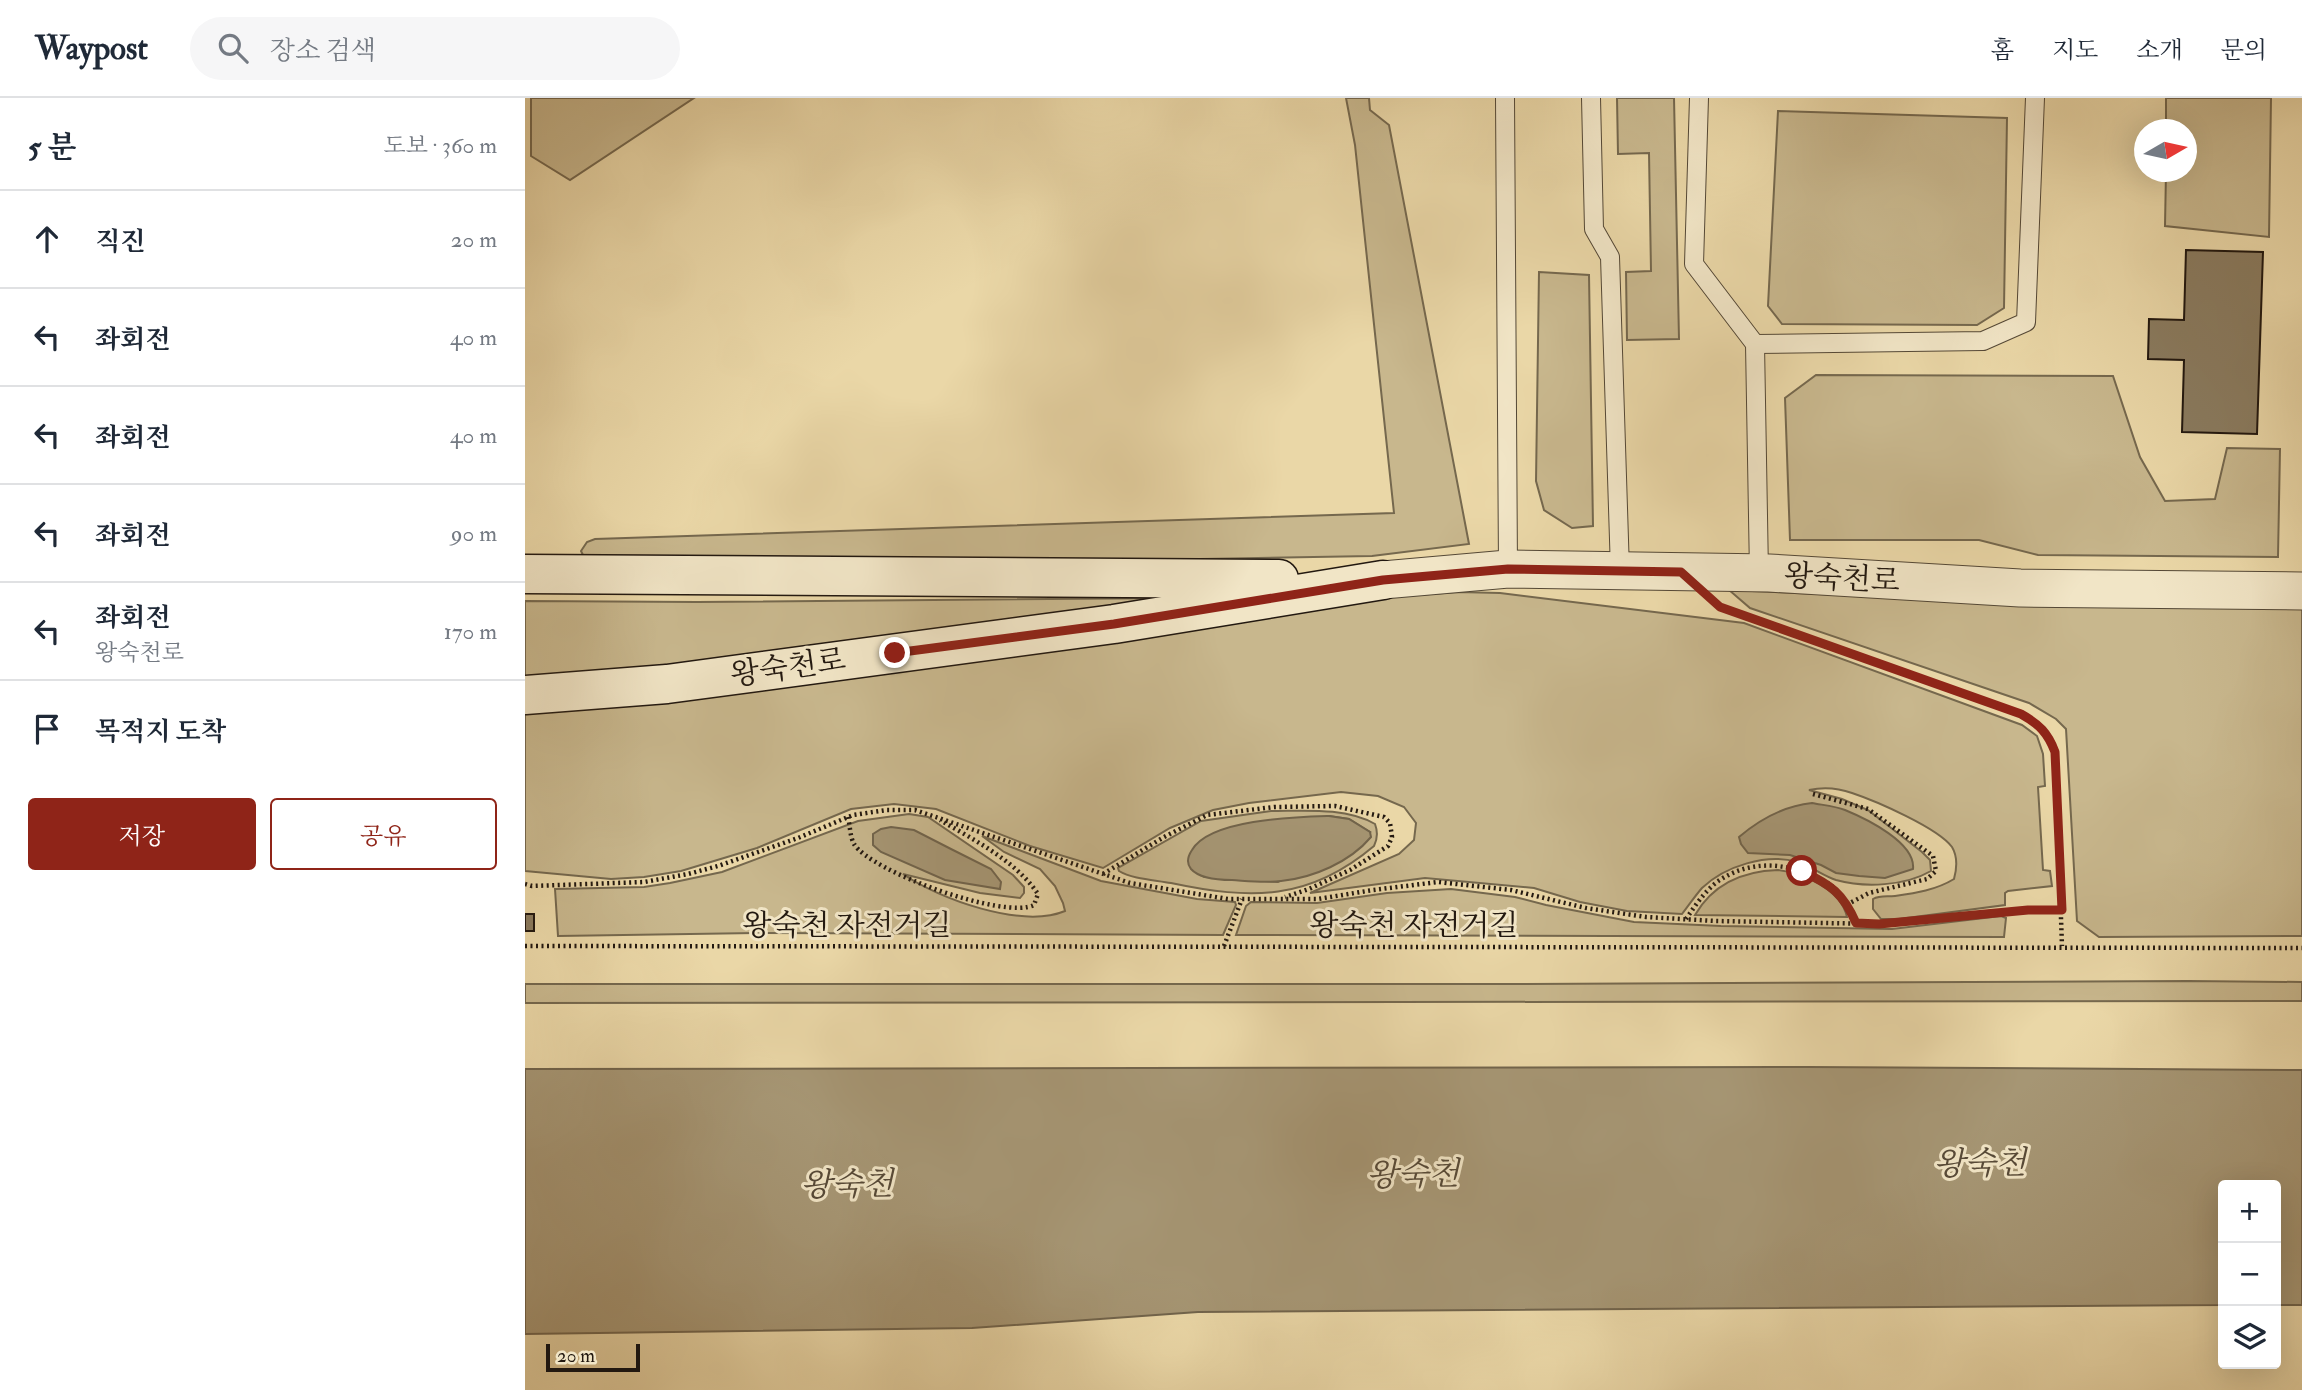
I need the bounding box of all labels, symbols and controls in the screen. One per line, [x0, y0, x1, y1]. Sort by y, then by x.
search box [190, 17, 680, 80]
text: Waypost [35, 28, 148, 69]
icon: search [214, 29, 252, 67]
text: 장소 검색 [270, 35, 376, 67]
text: 홈 [1991, 35, 2014, 66]
text: 지도 [2052, 35, 2098, 66]
text: 소개 [2136, 35, 2183, 66]
text: 문의 [2221, 35, 2267, 66]
north arrow [2134, 119, 2197, 182]
text: 5 분 [28, 129, 76, 166]
text: 도보 · 360 m [383, 131, 497, 160]
icon: ahead [28, 220, 66, 258]
text: 20 m [451, 225, 497, 254]
text: 직진 [95, 226, 145, 258]
icon: left [28, 318, 66, 356]
text: 40 m [450, 323, 497, 352]
text: 좌회전 [95, 324, 170, 356]
icon: left [28, 416, 66, 454]
text: 40 m [450, 421, 497, 450]
text: 좌회전 [95, 422, 170, 454]
icon: left [28, 514, 66, 552]
text: 90 m [451, 519, 497, 548]
text: 좌회전 [95, 520, 170, 552]
street label: 왕숙천로 [1783, 557, 1901, 600]
text: 좌회전 [95, 602, 170, 634]
icon: left [28, 612, 66, 650]
text: 170 m [444, 617, 497, 646]
route end [879, 637, 910, 668]
text: 왕숙천로 [95, 638, 184, 667]
street label: 왕숙천로 [728, 641, 848, 694]
icon: arrive [28, 710, 66, 748]
text: 목적지 도착 [95, 716, 226, 748]
button: 저장 [28, 798, 256, 870]
button: 공유 [270, 798, 497, 870]
route start [1786, 855, 1817, 886]
street label: 왕숙천 자전거길 [742, 907, 952, 944]
street label: 왕숙천 자전거길 [1309, 907, 1519, 944]
water label: 왕숙천 [1933, 1143, 2029, 1185]
water label: 왕숙천 [1366, 1154, 1462, 1196]
water label: 왕숙천 [800, 1164, 896, 1206]
map controls [2218, 1180, 2281, 1369]
button: + [2218, 1180, 2281, 1243]
button: − [2218, 1243, 2281, 1306]
button: layers [2218, 1306, 2281, 1369]
scale bar [546, 1341, 641, 1373]
text: 20 m [557, 1344, 595, 1368]

